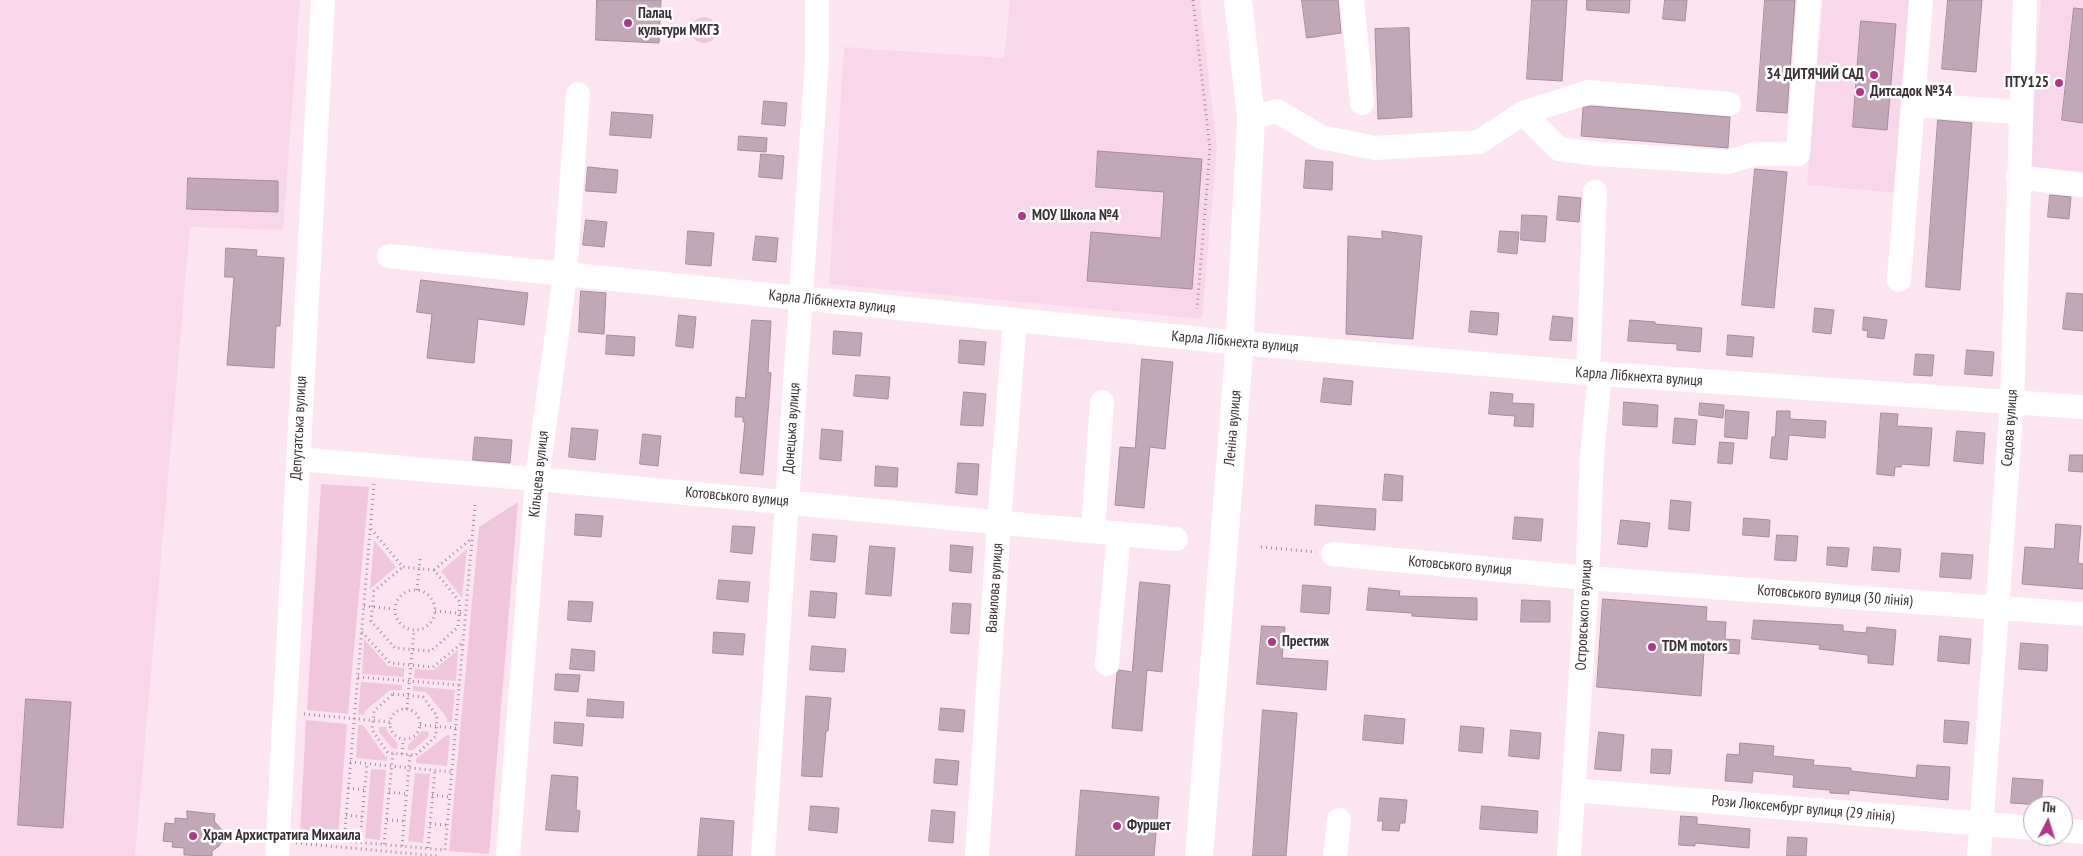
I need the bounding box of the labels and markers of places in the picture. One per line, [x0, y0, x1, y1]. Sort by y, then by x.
place label: Палац культури МКГЗ [638, 5, 719, 40]
marker: Палац культури МКГЗ [622, 17, 634, 29]
place label: 34 ДИТЯЧИЙ САД [1766, 66, 1864, 84]
marker: 34 ДИТЯЧИЙ САД [1868, 69, 1880, 81]
place label: ПТУ125 [2005, 74, 2049, 92]
marker: ПТУ125 [2053, 77, 2065, 89]
place label: Дитсадок №34 [1870, 83, 1952, 101]
marker: Дитсадок №34 [1854, 86, 1866, 98]
place label: МОУ Школа №4 [1032, 207, 1119, 225]
marker: МОУ Школа №4 [1016, 210, 1028, 222]
place label: Престиж [1282, 633, 1329, 651]
marker: Престиж [1266, 636, 1278, 648]
place label: TDM motors [1662, 638, 1727, 656]
marker: TDM motors [1646, 641, 1658, 653]
place label: Фуршет [1127, 817, 1171, 835]
marker: Фуршет [1111, 820, 1123, 832]
place label: Храм Архистратига Михаила [203, 827, 361, 845]
marker: Храм Архистратига Михаила [187, 830, 199, 842]

